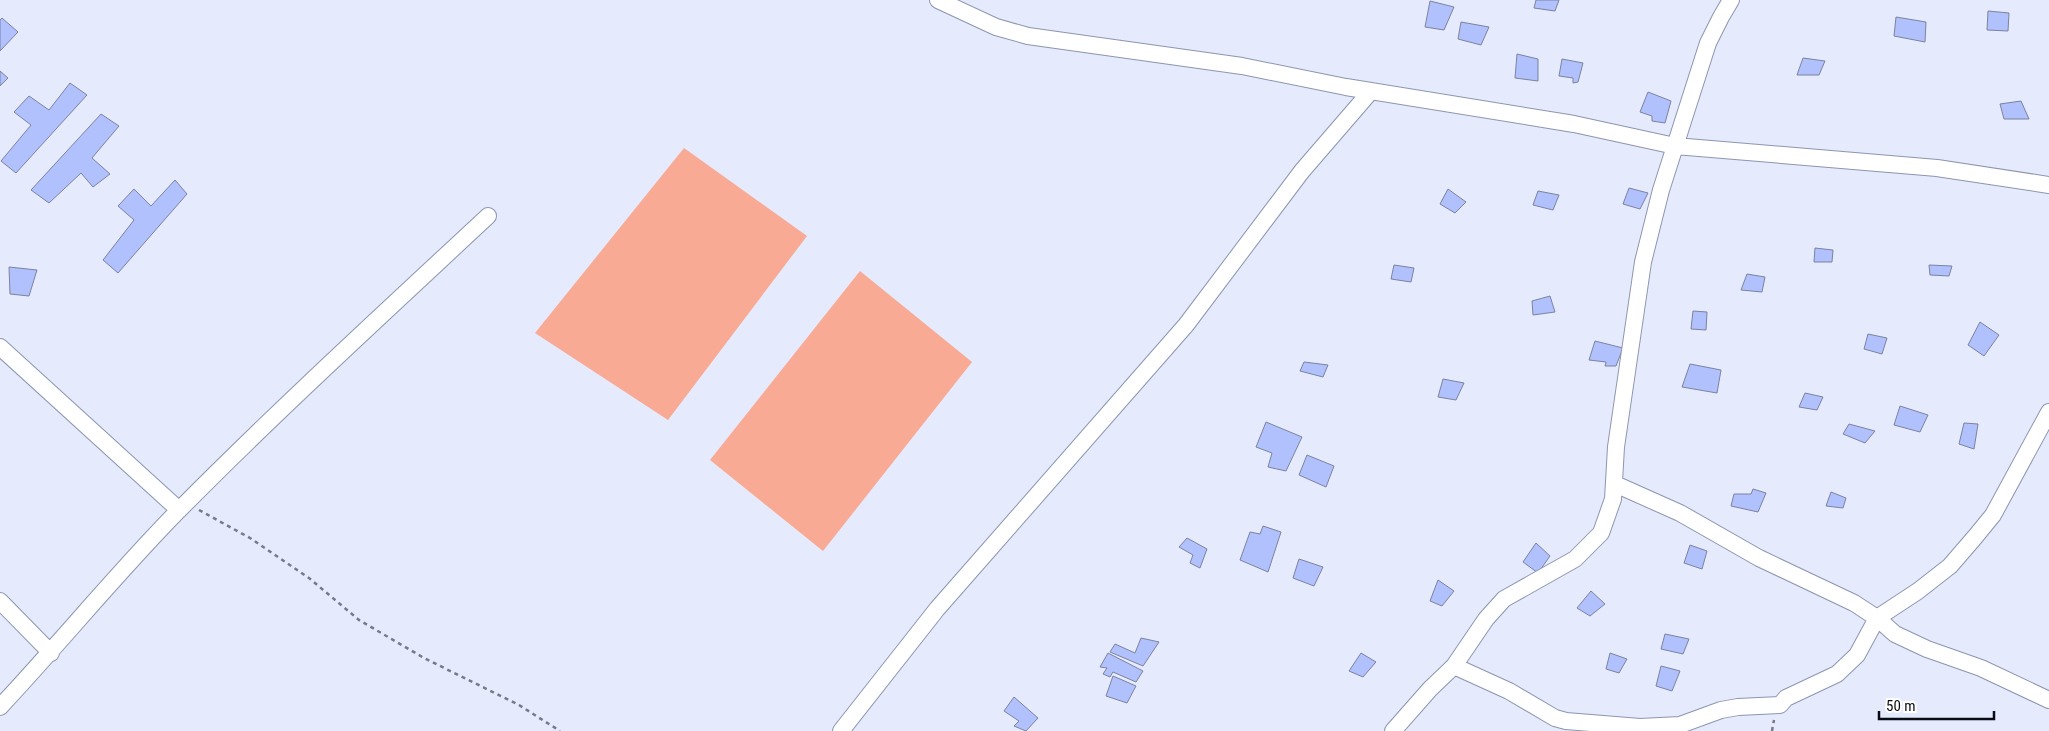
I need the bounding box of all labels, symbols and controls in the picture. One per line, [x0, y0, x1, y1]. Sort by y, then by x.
scale bar [1879, 688, 1994, 720]
text: 50 m [1886, 697, 1916, 715]

